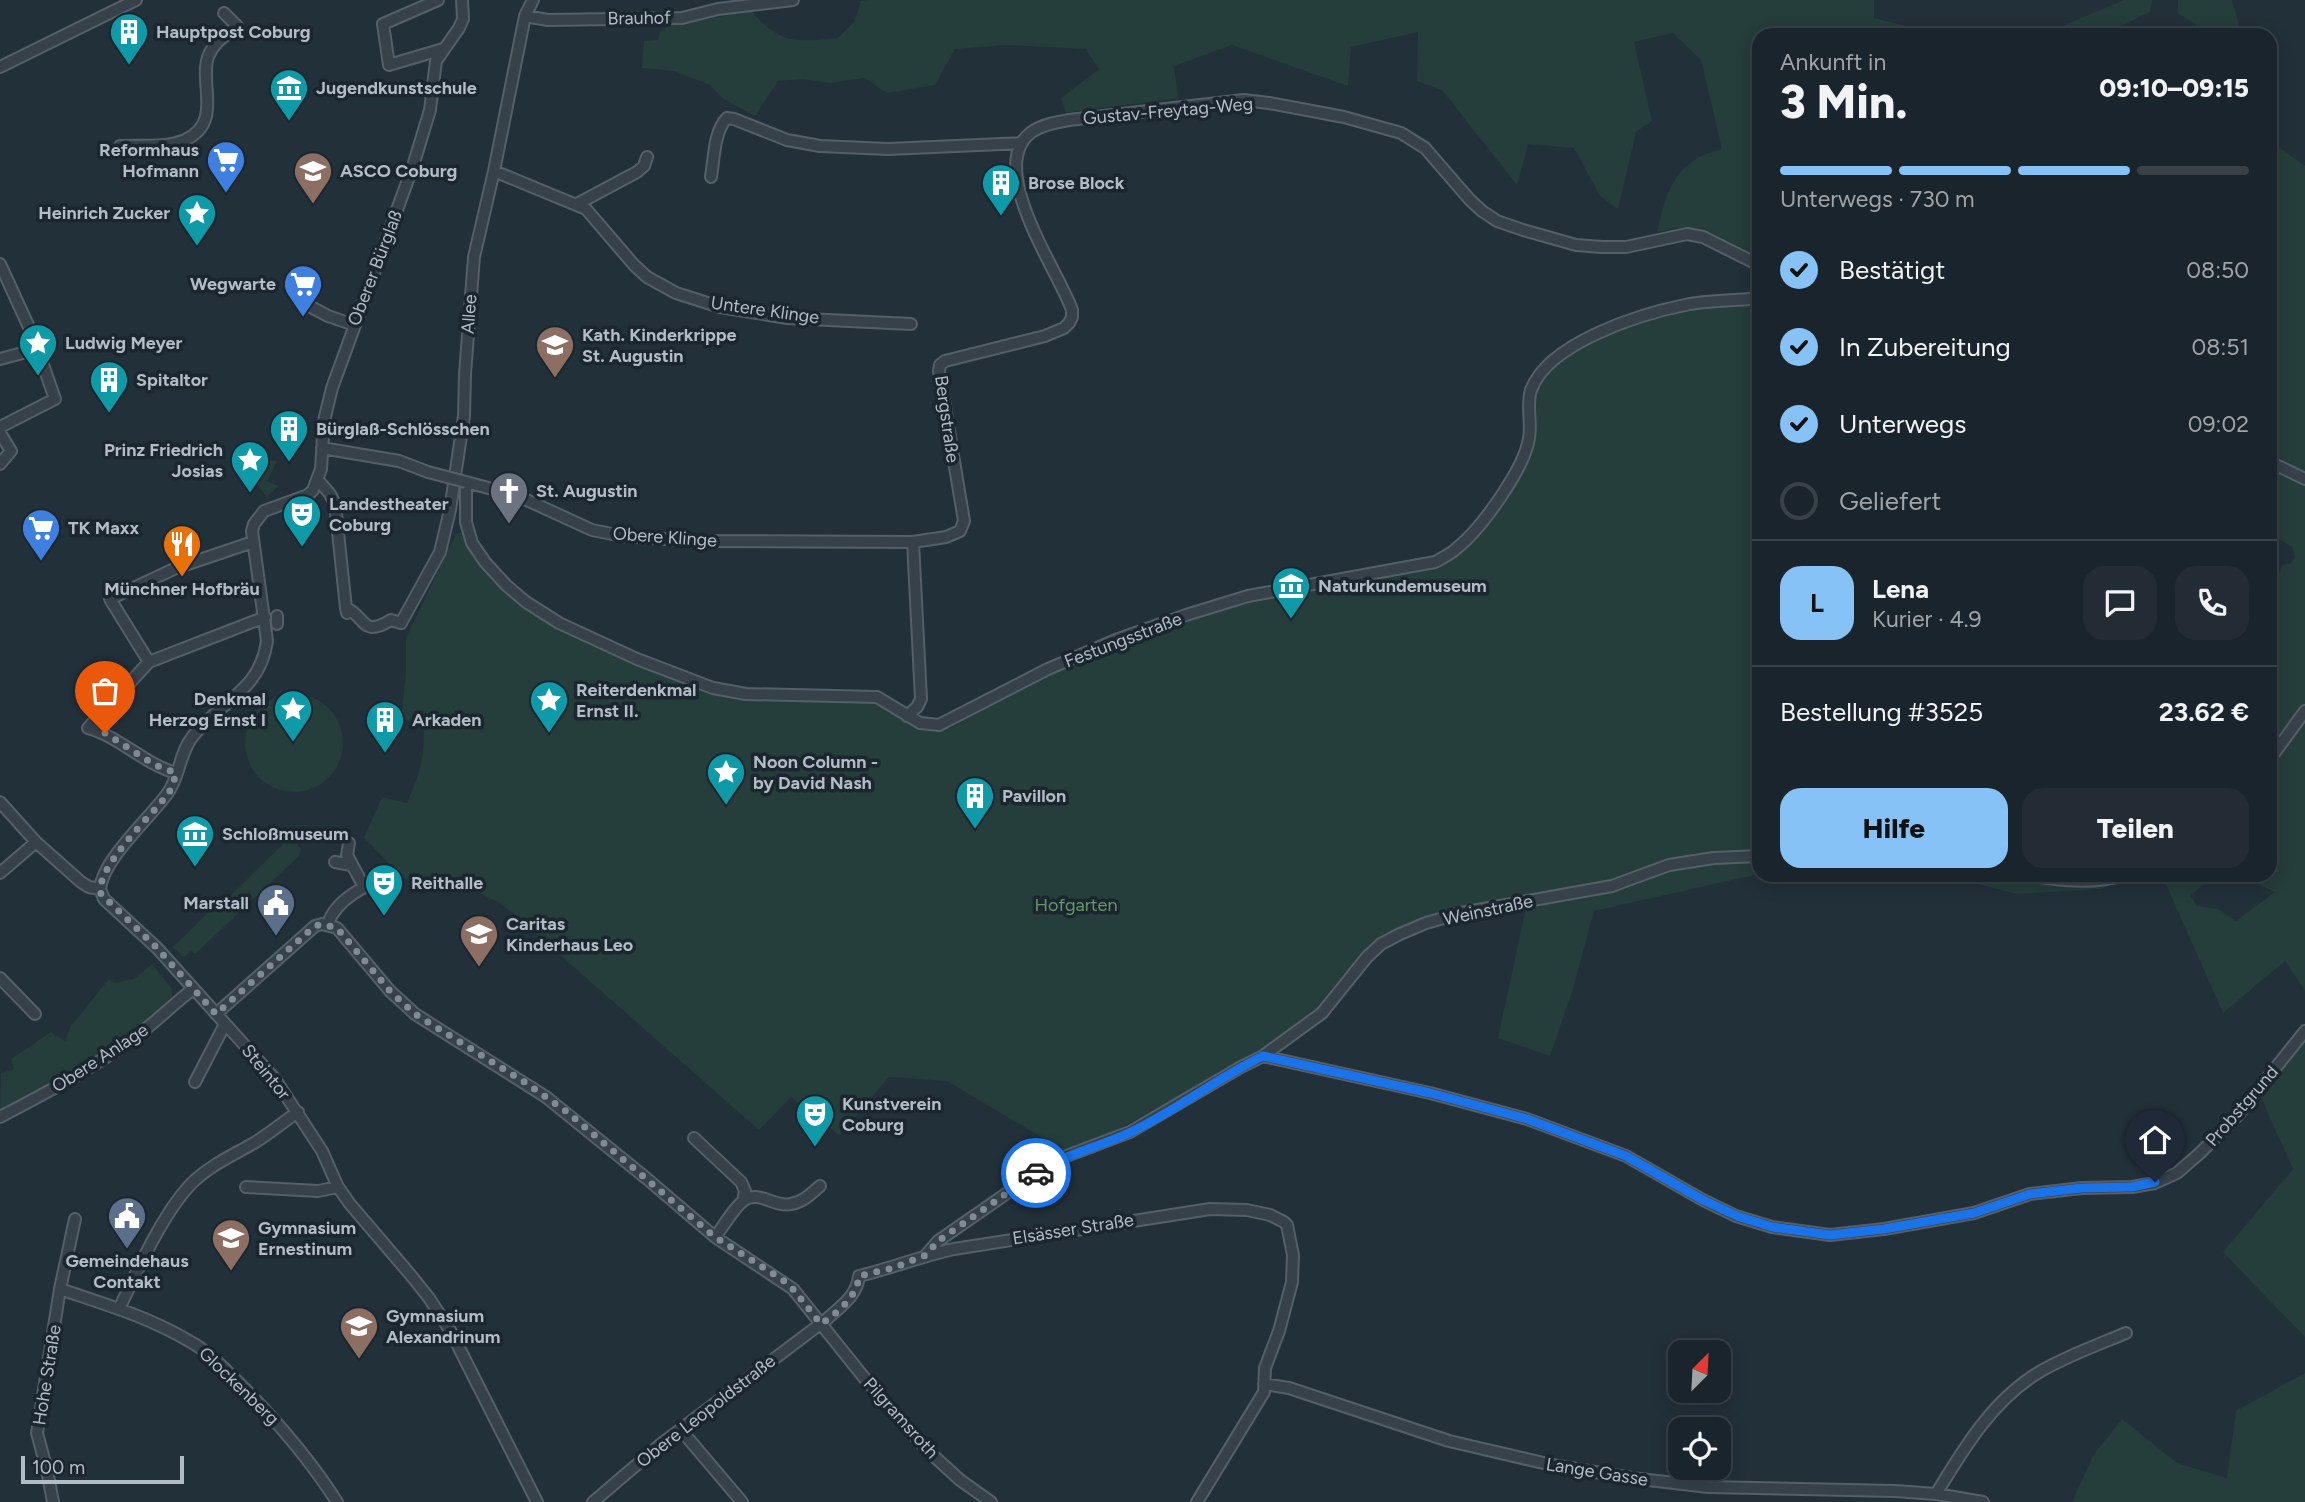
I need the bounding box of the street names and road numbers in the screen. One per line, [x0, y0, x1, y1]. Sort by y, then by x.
street label: Brauhof [607, 6, 671, 30]
street label: Gustav-Freytag-Weg [1082, 93, 1254, 129]
street label: Oberer Bürglaß [343, 207, 407, 329]
street label: Untere Klinge [709, 292, 821, 329]
street label: Allee [457, 293, 481, 335]
street label: Bergstraße [930, 374, 964, 464]
street label: Obere Klinge [612, 522, 718, 552]
street label: Festungsstraße [1061, 607, 1185, 673]
street label: Weinstraße [1441, 890, 1535, 930]
street label: Obere Anlage [48, 1019, 152, 1097]
street label: Steintor [237, 1040, 295, 1104]
street label: Probstgrund [2201, 1061, 2283, 1151]
street label: Elsässer Straße [1011, 1209, 1135, 1249]
street label: Hohe Straße [28, 1323, 66, 1427]
street label: Glockenberg [194, 1342, 284, 1430]
street label: Obere Leopoldstraße [632, 1350, 780, 1472]
street label: Pilgramsroth [859, 1373, 943, 1463]
street label: Lange Gasse [1544, 1453, 1650, 1491]

